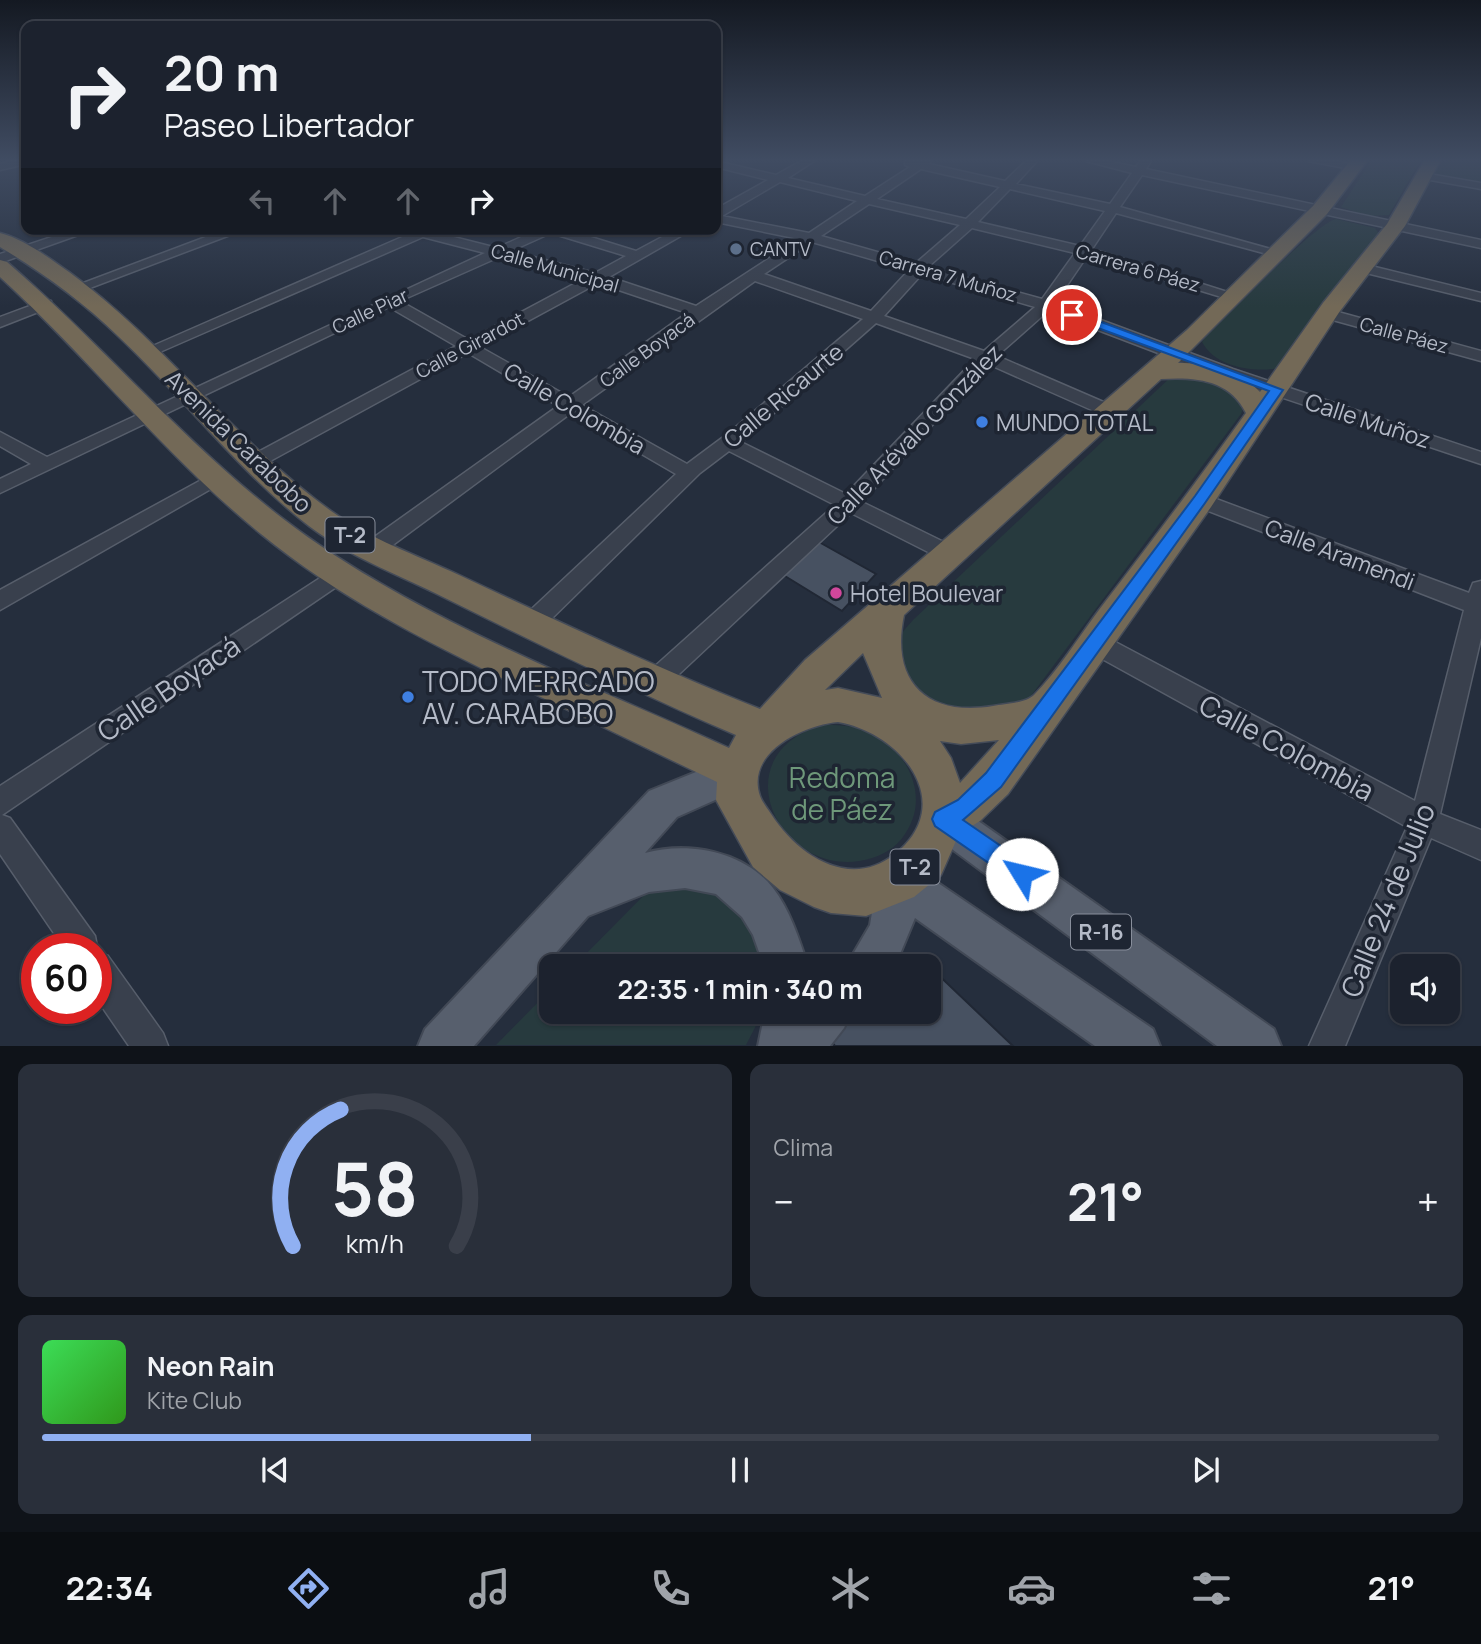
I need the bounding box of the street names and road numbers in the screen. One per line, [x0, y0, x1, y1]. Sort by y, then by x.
street label: Calle Municipal [488, 237, 622, 299]
street label: Carrera 6 Páez [1073, 238, 1203, 298]
street label: Carrera 7 Muñoz [876, 244, 1020, 308]
street label: Calle Piar [328, 282, 412, 340]
street label: Calle Girardot [411, 305, 529, 385]
street label: Calle Boyacá [594, 307, 700, 393]
street label: Calle Páez [1357, 311, 1451, 359]
street label: Calle Ricaurte [716, 335, 850, 455]
street label: Calle Arévalo González [819, 337, 1009, 531]
street label: Calle Colombia [498, 355, 652, 461]
street label: Avenida Carabobo [159, 363, 319, 519]
street label: Calle Muñoz [1301, 385, 1435, 455]
street label: Calle Aramendi [1260, 511, 1420, 597]
road number: T-2 [326, 518, 374, 552]
street label: Calle Boyacá [89, 626, 247, 750]
street label: Calle Colombia [1193, 685, 1381, 809]
street label: Calle 24 de Julio [1331, 797, 1443, 1003]
road number: T-2 [890, 850, 940, 884]
road number: R-16 [1071, 914, 1131, 950]

